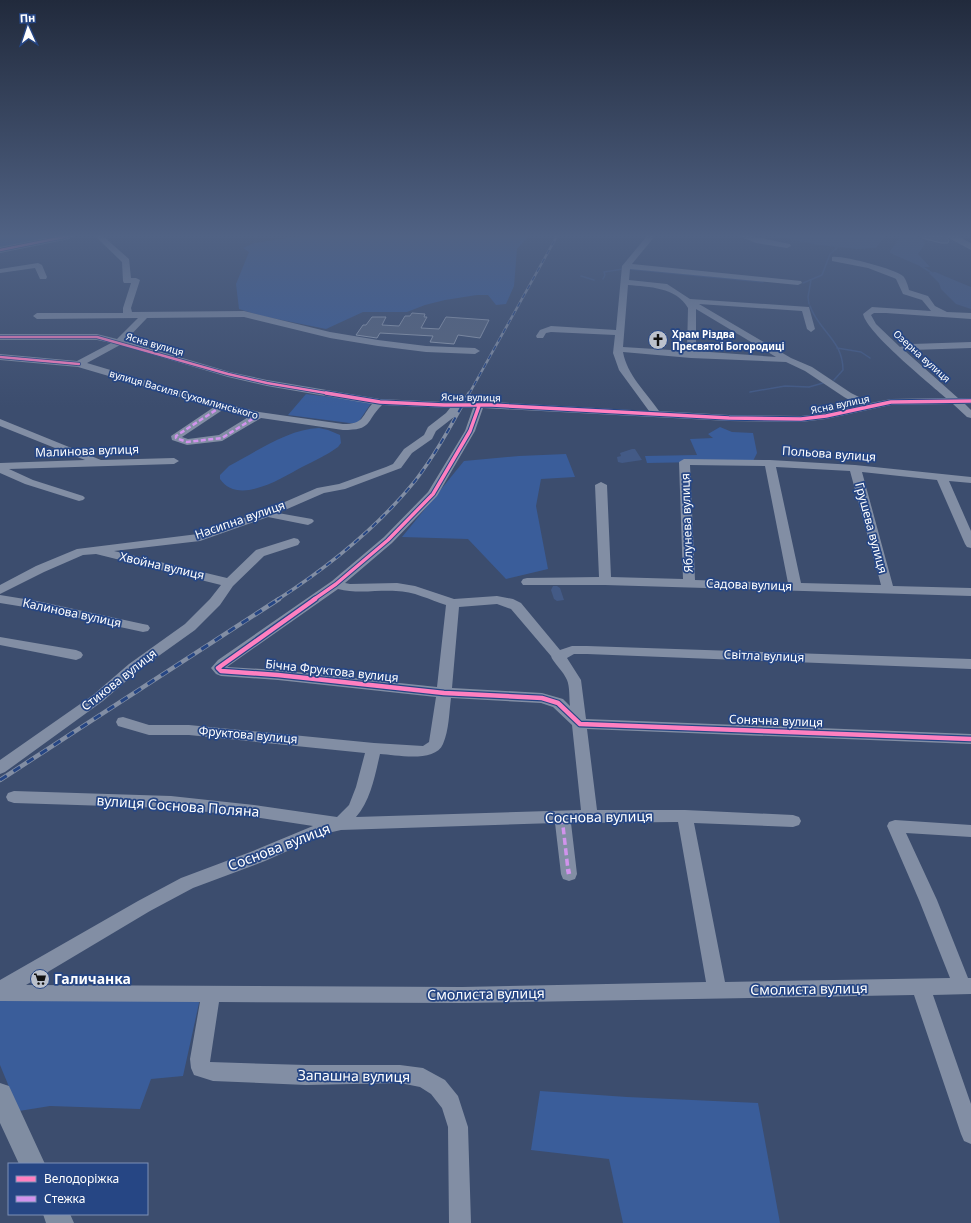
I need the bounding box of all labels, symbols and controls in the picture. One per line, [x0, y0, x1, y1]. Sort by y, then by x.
north arrow [8, 8, 48, 48]
text: Пн [19, 10, 36, 25]
place label: Храм Різдва Пресвятої Богородиці [672, 327, 785, 353]
street label: Озерна вулиця [890, 327, 954, 385]
street label: Ясна вулиця [124, 329, 186, 359]
church icon: Храм Різдва Пресвятої Богородиці [647, 329, 669, 351]
street label: вулиця Василя Сухомлинського [108, 366, 260, 422]
street label: Ясна вулиця [441, 389, 501, 405]
street label: Ясна вулиця [809, 391, 871, 417]
street label: Малинова вулиця [35, 440, 139, 461]
street label: Польова вулиця [781, 442, 877, 465]
street label: Яблунева вулиця [676, 473, 697, 573]
street label: Грушева вулиця [851, 480, 892, 575]
street label: Насипна вулиця [192, 496, 287, 543]
street label: Хвойна вулиця [118, 548, 206, 584]
street label: Садова вулиця [706, 575, 792, 595]
street label: Калинова вулиця [21, 594, 123, 631]
street label: Стикова вулиця [77, 645, 160, 714]
street label: Світла вулиця [723, 646, 805, 665]
street label: Бічна Фруктова вулиця [265, 655, 400, 686]
street label: Сонячна вулиця [729, 710, 823, 731]
street label: Фруктова вулиця [198, 722, 298, 747]
street label: вулиця Соснова Поляна [96, 790, 260, 821]
street label: Соснова вулиця [545, 806, 653, 827]
street label: Соснова вулиця [225, 818, 333, 875]
supermarket icon: Галичанка [29, 968, 51, 990]
place label: Галичанка [54, 969, 131, 988]
street label: Смолиста вулиця [750, 978, 868, 999]
street label: Смолиста вулиця [427, 983, 545, 1004]
street label: Запашна вулиця [298, 1065, 410, 1086]
legend [8, 1163, 148, 1215]
text: Велодоріжка [44, 1170, 119, 1187]
text: Стежка [44, 1190, 85, 1207]

